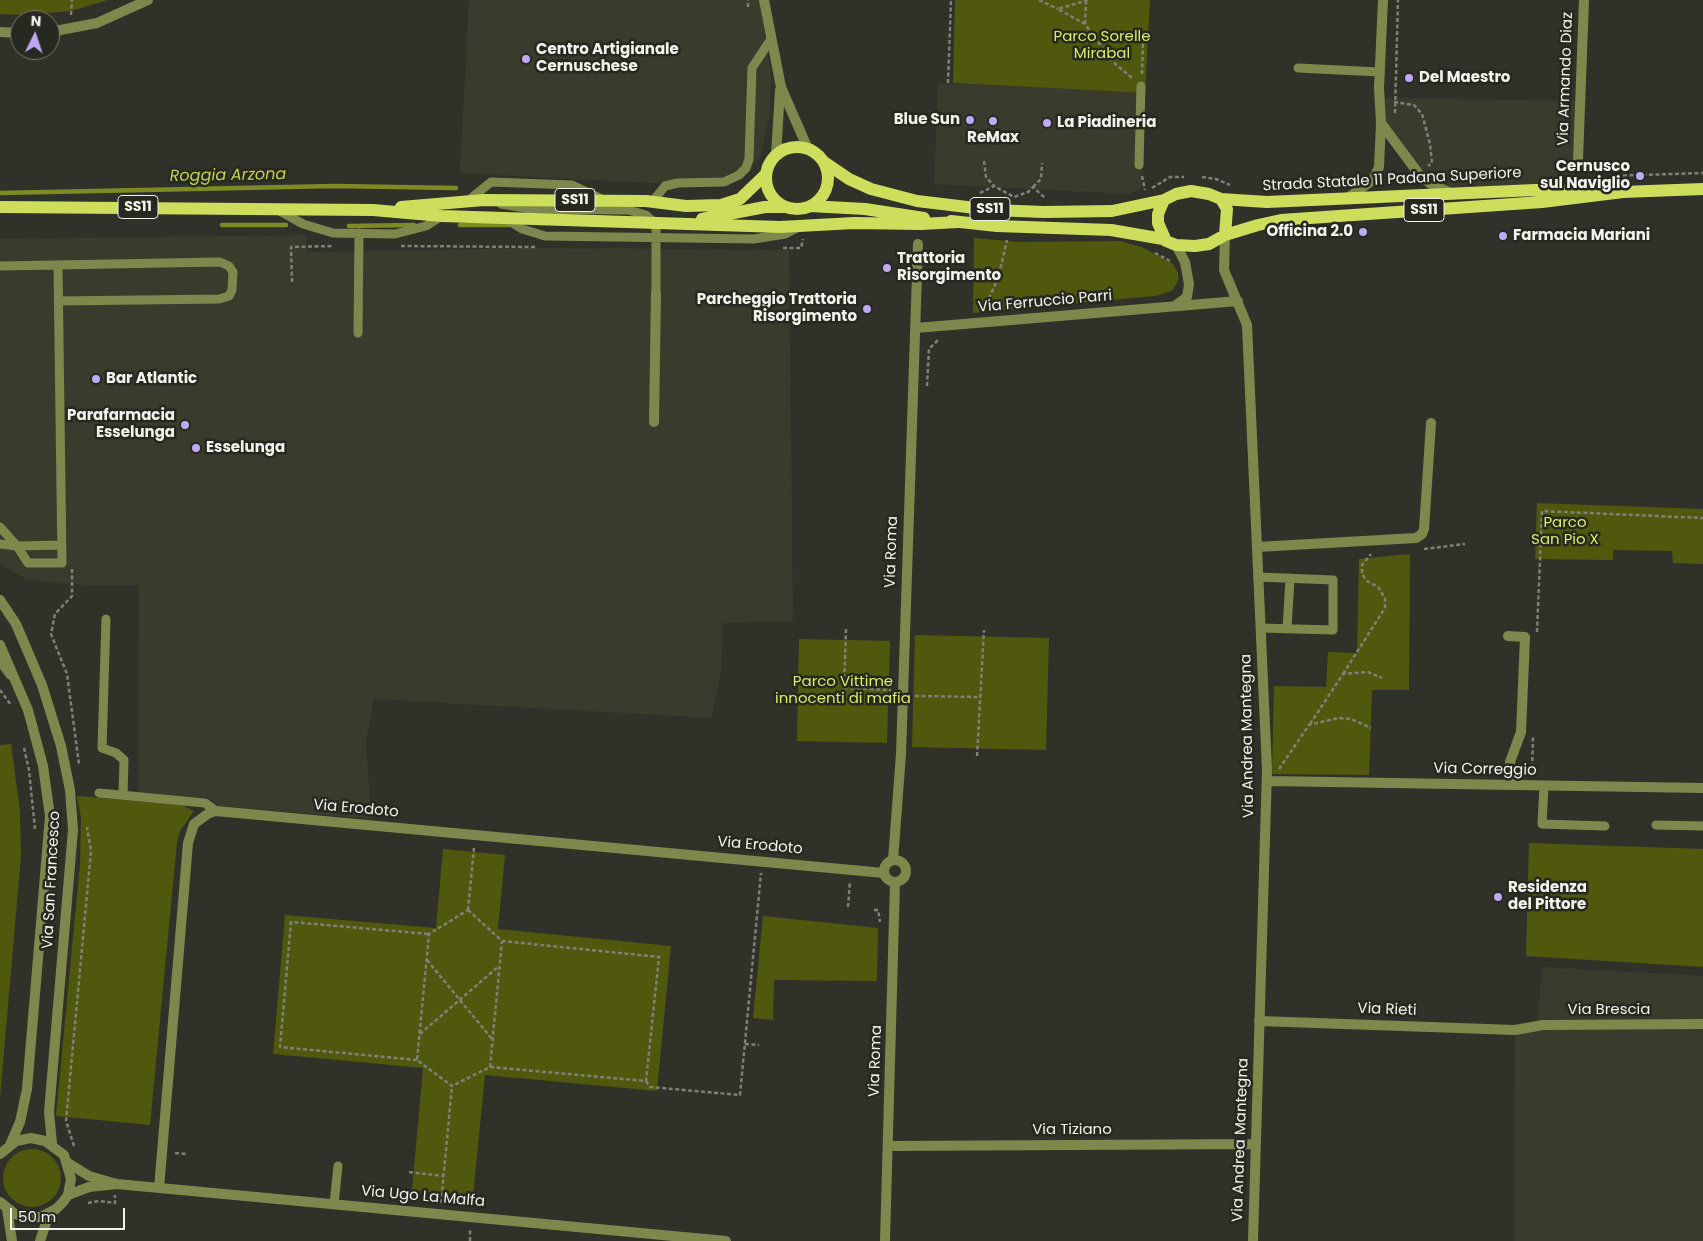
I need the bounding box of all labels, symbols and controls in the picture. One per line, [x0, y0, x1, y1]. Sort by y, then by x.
north arrow [10, 10, 60, 60]
text: N [30, 11, 42, 31]
street label: Via Armando Diaz [1555, 12, 1577, 146]
park label: Parco Sorelle Mirabal [1053, 28, 1151, 63]
place label: Centro Artigianale Cernuschese [536, 41, 679, 76]
marker: Centro Artigianale Cernuschese [520, 53, 532, 65]
place label: Del Maestro [1419, 69, 1510, 87]
marker: Del Maestro [1403, 72, 1415, 84]
place label: Blue Sun [894, 111, 960, 129]
marker: Blue Sun [964, 114, 976, 126]
place label: La Piadineria [1057, 114, 1156, 132]
marker: ReMax [987, 115, 999, 127]
marker: La Piadineria [1041, 117, 1053, 129]
place label: ReMax [967, 129, 1019, 147]
place label: Cernusco sul Naviglio [1540, 158, 1630, 193]
street label: Strada Statale 11 Padana Superiore [1262, 164, 1522, 196]
water label: Roggia Arzona [170, 165, 286, 187]
marker: Cernusco sul Naviglio [1634, 170, 1646, 182]
road number: SS11 [555, 188, 595, 212]
road number: SS11 [118, 196, 158, 218]
road number: SS11 [970, 198, 1010, 220]
road number: SS11 [1404, 198, 1444, 222]
place label: Officina 2.0 [1266, 223, 1353, 241]
marker: Officina 2.0 [1357, 226, 1369, 238]
place label: Farmacia Mariani [1513, 227, 1650, 245]
marker: Farmacia Mariani [1497, 230, 1509, 242]
place label: Trattoria Risorgimento [897, 250, 1001, 285]
marker: Trattoria Risorgimento [881, 262, 893, 274]
street label: Via Ferruccio Parri [977, 287, 1113, 317]
place label: Parcheggio Trattoria Risorgimento [697, 291, 857, 326]
marker: Parcheggio Trattoria Risorgimento [861, 303, 873, 315]
place label: Bar Atlantic [106, 370, 197, 388]
marker: Bar Atlantic [90, 373, 102, 385]
place label: Parafarmacia Esselunga [67, 407, 175, 442]
marker: Parafarmacia Esselunga [179, 419, 191, 431]
place label: Esselunga [206, 439, 285, 457]
marker: Esselunga [190, 442, 202, 454]
park label: Parco San Pio X [1531, 514, 1599, 549]
street label: Via Roma [882, 516, 902, 588]
street label: Via Andrea Mantegna [1238, 654, 1258, 818]
park label: Parco Vittime innocenti di mafia [775, 673, 911, 708]
street label: Via Correggio [1433, 760, 1537, 780]
street label: Via Erodoto [313, 796, 399, 822]
street label: Via San Francesco [39, 810, 65, 950]
street label: Via Erodoto [717, 833, 803, 859]
place label: Residenza del Pittore [1508, 879, 1587, 914]
marker: Residenza del Pittore [1492, 891, 1504, 903]
street label: Via Rieti [1357, 1000, 1417, 1020]
street label: Via Brescia [1568, 1001, 1650, 1019]
street label: Via Roma [866, 1025, 886, 1097]
street label: Via Andrea Mantegna [1229, 1058, 1253, 1222]
street label: Via Tiziano [1032, 1121, 1112, 1139]
street label: Via Ugo La Malfa [360, 1183, 486, 1211]
scale bar [12, 1198, 128, 1230]
text: 50 m [18, 1206, 56, 1227]

